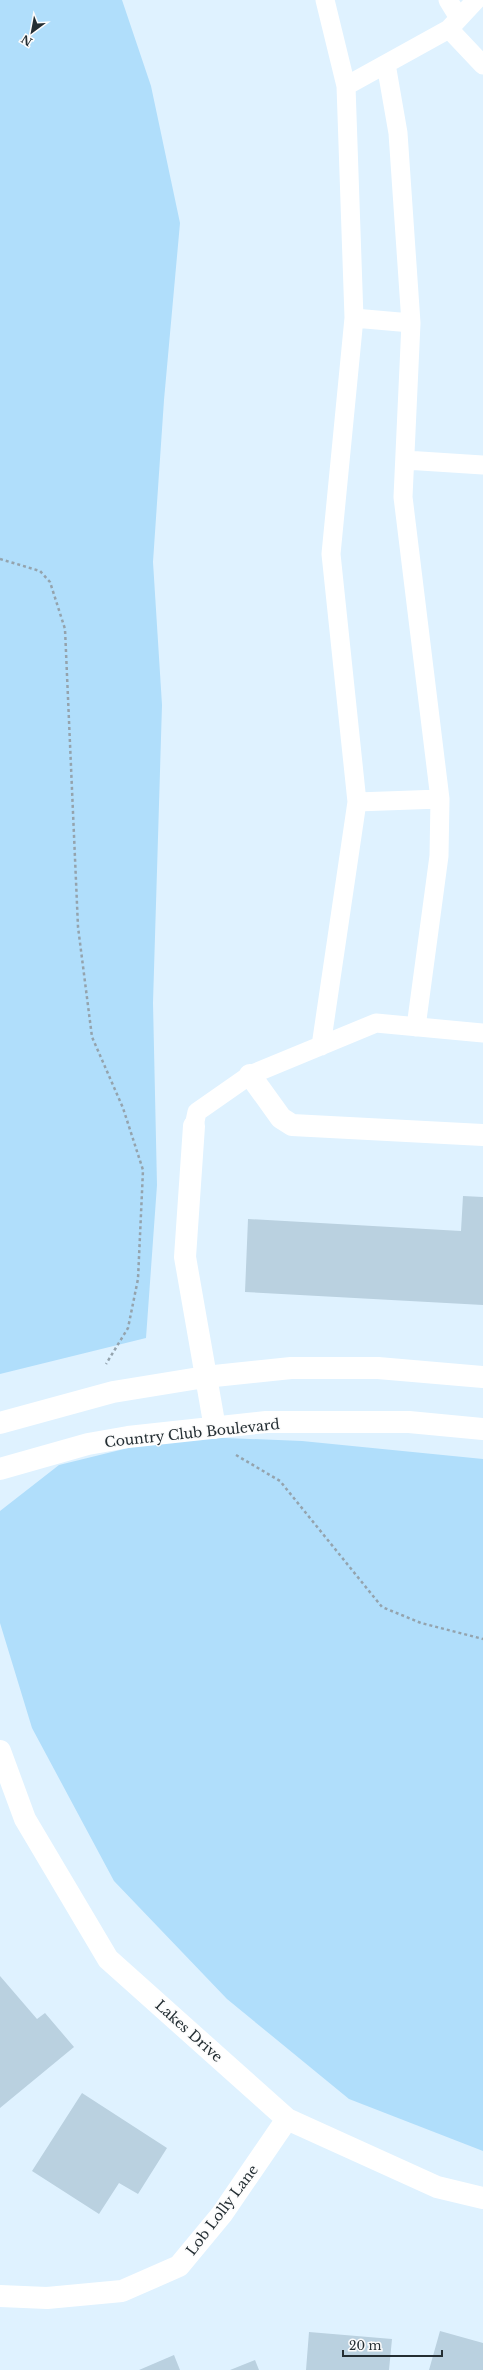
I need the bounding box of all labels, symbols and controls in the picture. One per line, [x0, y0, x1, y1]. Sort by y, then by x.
north arrow [12, 12, 52, 52]
text: N [18, 31, 35, 49]
street label: Country Club Boulevard [104, 1415, 281, 1451]
street label: Lakes Drive [152, 1996, 226, 2066]
street label: Lob Lolly Lane [182, 2161, 262, 2259]
scale bar [343, 2332, 442, 2358]
text: 20 m [349, 2338, 381, 2353]

